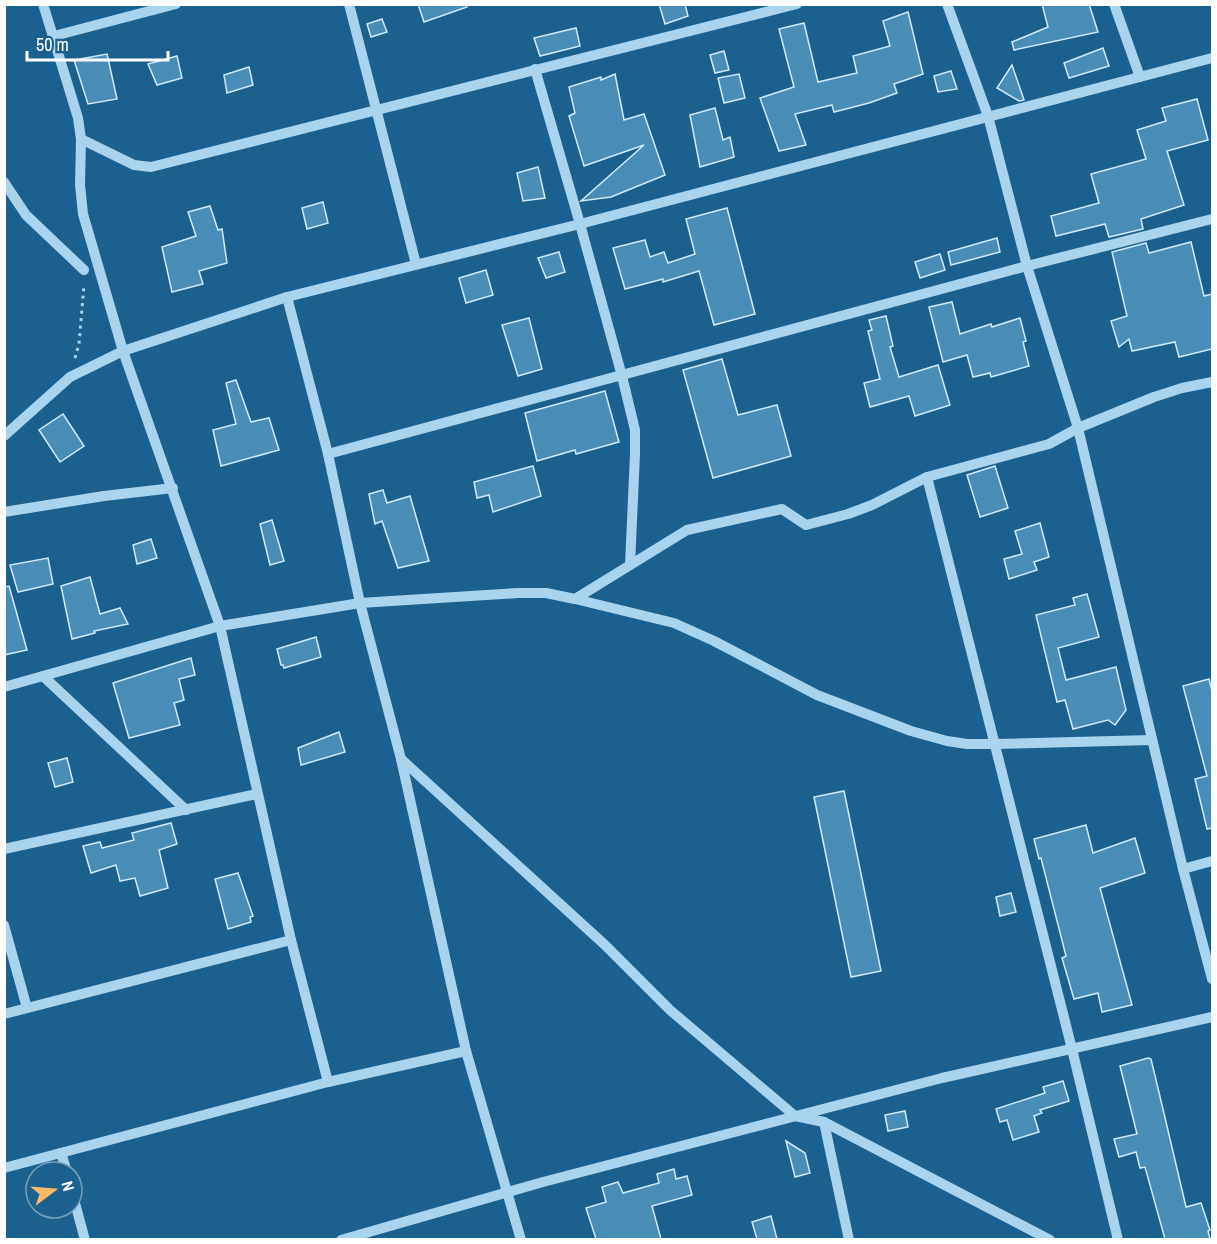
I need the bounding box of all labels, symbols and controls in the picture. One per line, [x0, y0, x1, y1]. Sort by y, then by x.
scale bar [27, 24, 168, 62]
text: 50 m [36, 32, 69, 57]
north arrow [24, 1160, 84, 1220]
text: N [57, 1178, 80, 1193]

